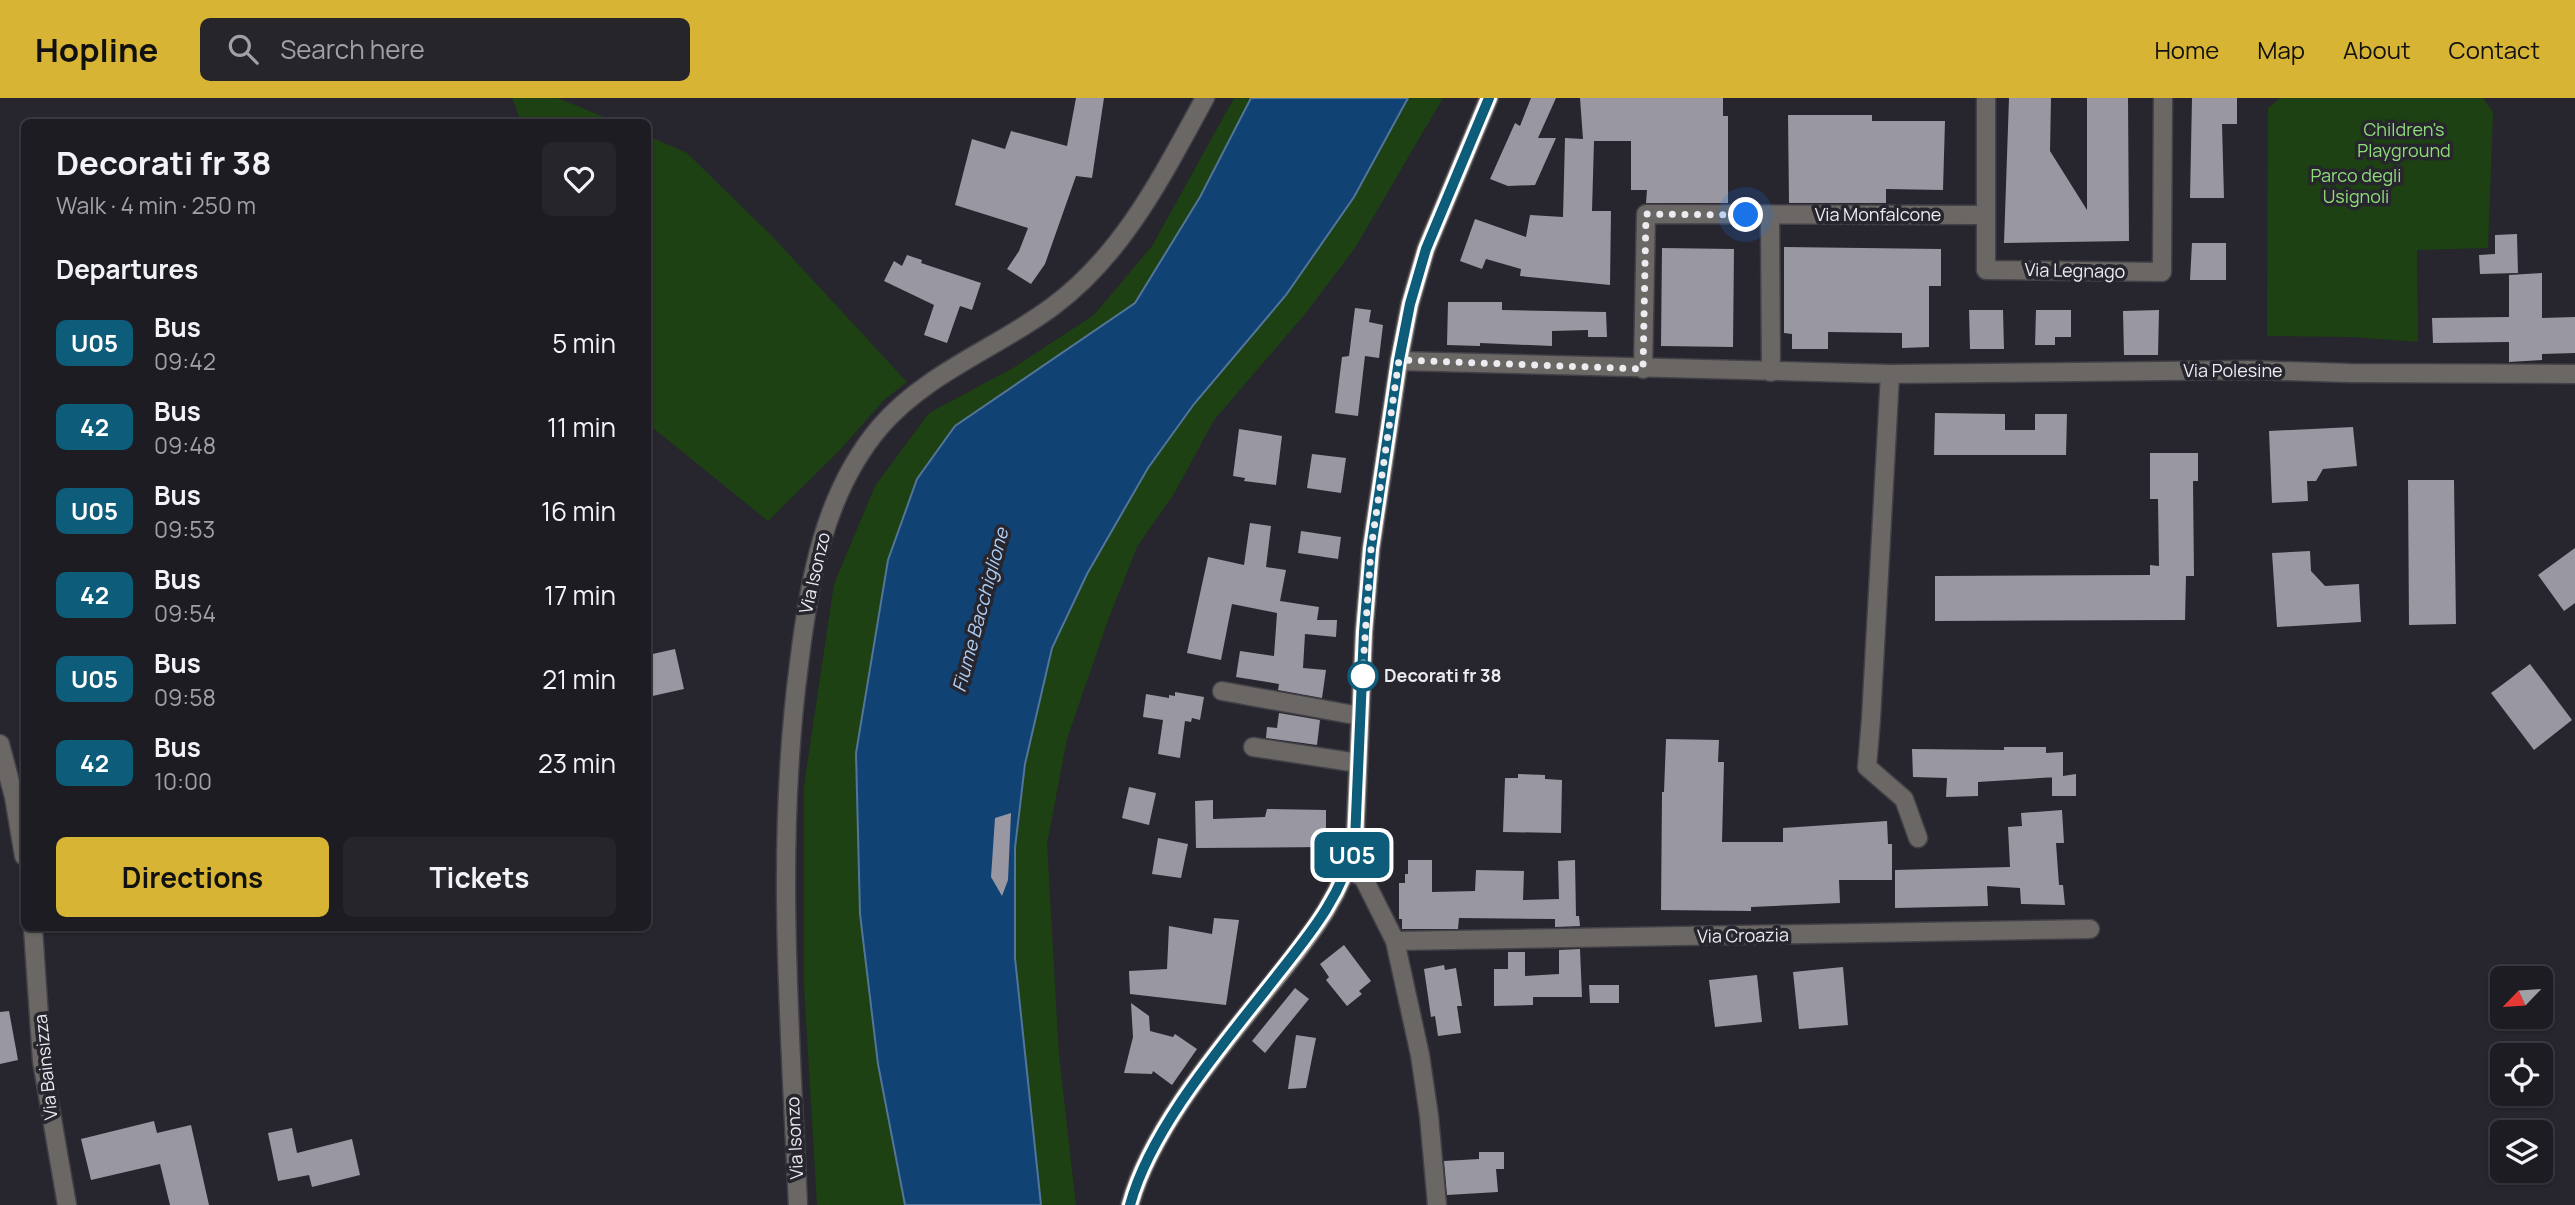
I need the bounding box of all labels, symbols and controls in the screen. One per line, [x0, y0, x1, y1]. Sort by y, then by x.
search box [200, 18, 690, 81]
text: Hopline [35, 27, 158, 72]
icon: search [224, 30, 262, 68]
text: Search here [280, 31, 425, 67]
text: Home [2154, 33, 2219, 66]
text: Map [2257, 33, 2305, 66]
text: About [2343, 33, 2411, 66]
text: Contact [2449, 33, 2540, 66]
park label: Children's Playground [2357, 117, 2451, 162]
text: Decorati fr 38 [56, 140, 271, 185]
button: heart [542, 142, 616, 216]
park label: Parco degli Usignoli [2311, 163, 2401, 208]
text: Walk · 4 min · 250 m [56, 189, 256, 221]
your location [1728, 197, 1763, 232]
street label: Via Monfalcone [1815, 202, 1941, 226]
text: Departures [56, 251, 198, 287]
street label: Via Legnago [2024, 257, 2126, 283]
text: Bus [154, 309, 201, 345]
text: 5 min [552, 325, 616, 361]
text: U05 [71, 326, 118, 359]
text: 09:42 [154, 345, 216, 377]
street label: Via Polesine [2183, 358, 2283, 382]
text: Bus [154, 393, 201, 429]
text: 11 min [547, 409, 616, 445]
text: 42 [80, 410, 109, 443]
text: 09:48 [154, 429, 216, 461]
text: Bus [154, 477, 201, 513]
text: 16 min [541, 493, 616, 529]
text: U05 [71, 494, 118, 527]
text: 09:53 [154, 513, 215, 545]
water label: Fiume Bacchiglione [946, 523, 1015, 695]
street label: Via Isonzo [793, 530, 835, 616]
text: Bus [154, 561, 201, 597]
text: 17 min [544, 577, 616, 613]
text: 42 [80, 578, 109, 611]
text: 09:54 [154, 597, 216, 629]
text: Bus [154, 645, 201, 681]
text: 21 min [542, 661, 616, 697]
marker: Decorati fr 38 [1348, 661, 1378, 691]
text: U05 [71, 662, 118, 695]
place label: Decorati fr 38 [1384, 663, 1502, 687]
text: 09:58 [154, 681, 216, 713]
text: Bus [154, 729, 201, 765]
text: 23 min [538, 745, 616, 781]
text: 42 [80, 746, 109, 779]
text: 10:00 [154, 765, 212, 797]
line badge: U05 [1312, 832, 1392, 878]
button: Directions [56, 837, 329, 917]
button: Tickets [343, 837, 616, 917]
text: U05 [1328, 838, 1376, 871]
street label: Via Croazia [1697, 922, 1789, 948]
north arrow [2490, 966, 2553, 1029]
map controls [2490, 966, 2553, 1183]
street label: Via Bainsizza [28, 1013, 63, 1121]
button: locate [2490, 1043, 2553, 1106]
street label: Via Isonzo [780, 1096, 808, 1180]
button: layers [2490, 1120, 2553, 1183]

